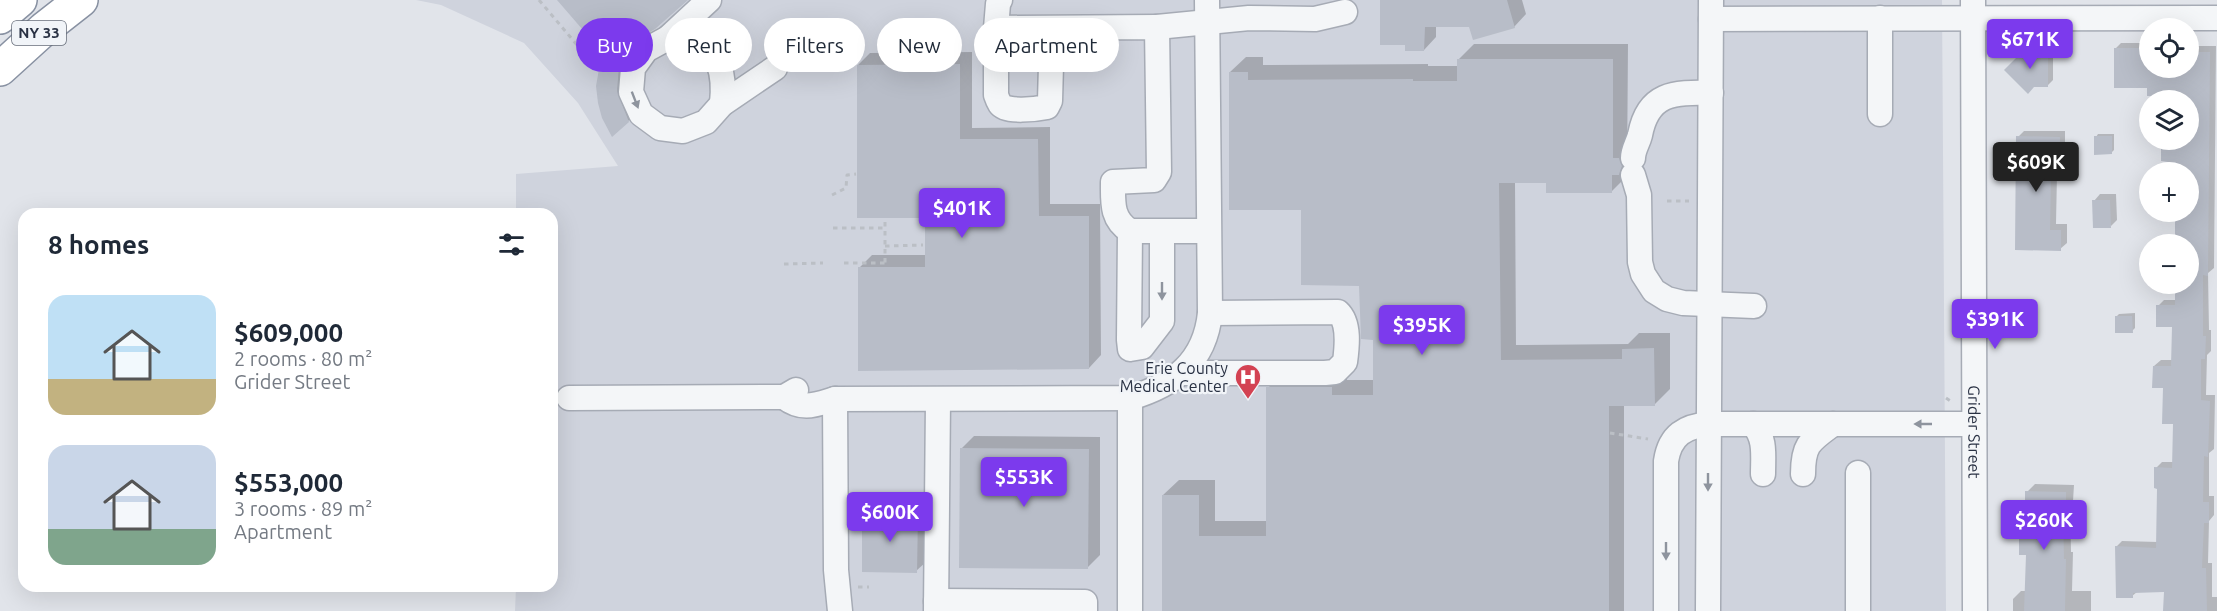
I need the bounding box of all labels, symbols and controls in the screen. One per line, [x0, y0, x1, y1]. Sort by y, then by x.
chip: Buy [576, 18, 653, 72]
chip: Rent [665, 18, 752, 72]
chip: Filters [764, 18, 865, 72]
chip: New [877, 18, 962, 72]
chip: Apartment [974, 18, 1119, 72]
map controls [2139, 18, 2199, 294]
button: locate [2139, 18, 2199, 78]
pin: $671K [1988, 19, 2072, 70]
road number: NY 33 [12, 21, 66, 45]
text: $671K [2001, 27, 2059, 50]
button: layers [2139, 90, 2199, 150]
one-way arrow [630, 91, 640, 109]
pin: $609K [1994, 142, 2078, 193]
text: $609K [2007, 150, 2065, 173]
button: + [2139, 162, 2199, 222]
pin: $401K [920, 188, 1004, 239]
text: $401K [933, 196, 991, 219]
icon: filters [495, 228, 528, 261]
text: 8 homes [48, 230, 149, 259]
button: − [2139, 234, 2199, 294]
one-way arrow [1157, 281, 1167, 300]
pin: $391K [1953, 299, 2037, 350]
pin: $395K [1380, 305, 1464, 356]
text: $391K [1966, 307, 2024, 330]
text: $395K [1393, 313, 1451, 336]
text: $609,000 [234, 318, 343, 347]
icon: home [96, 319, 168, 391]
text: 2 rooms · 80 m² [234, 347, 372, 370]
place label: Erie County Medical Center [1120, 359, 1228, 395]
hospital icon: Erie County Medical Center [1233, 362, 1263, 400]
text: Grider Street [234, 370, 350, 393]
street label: Grider Street [1965, 385, 1984, 479]
one-way arrow [1914, 419, 1933, 429]
pin: $553K [982, 457, 1066, 508]
text: $553K [995, 465, 1053, 488]
text: $553,000 [234, 468, 343, 497]
icon: home [96, 469, 168, 541]
one-way arrow [1703, 473, 1713, 492]
pin: $600K [848, 492, 932, 543]
text: 3 rooms · 89 m² [234, 497, 372, 520]
text: $600K [861, 500, 919, 523]
pin: $260K [2002, 500, 2086, 551]
text: $260K [2015, 508, 2073, 531]
text: Apartment [234, 520, 332, 543]
one-way arrow [1661, 541, 1671, 560]

